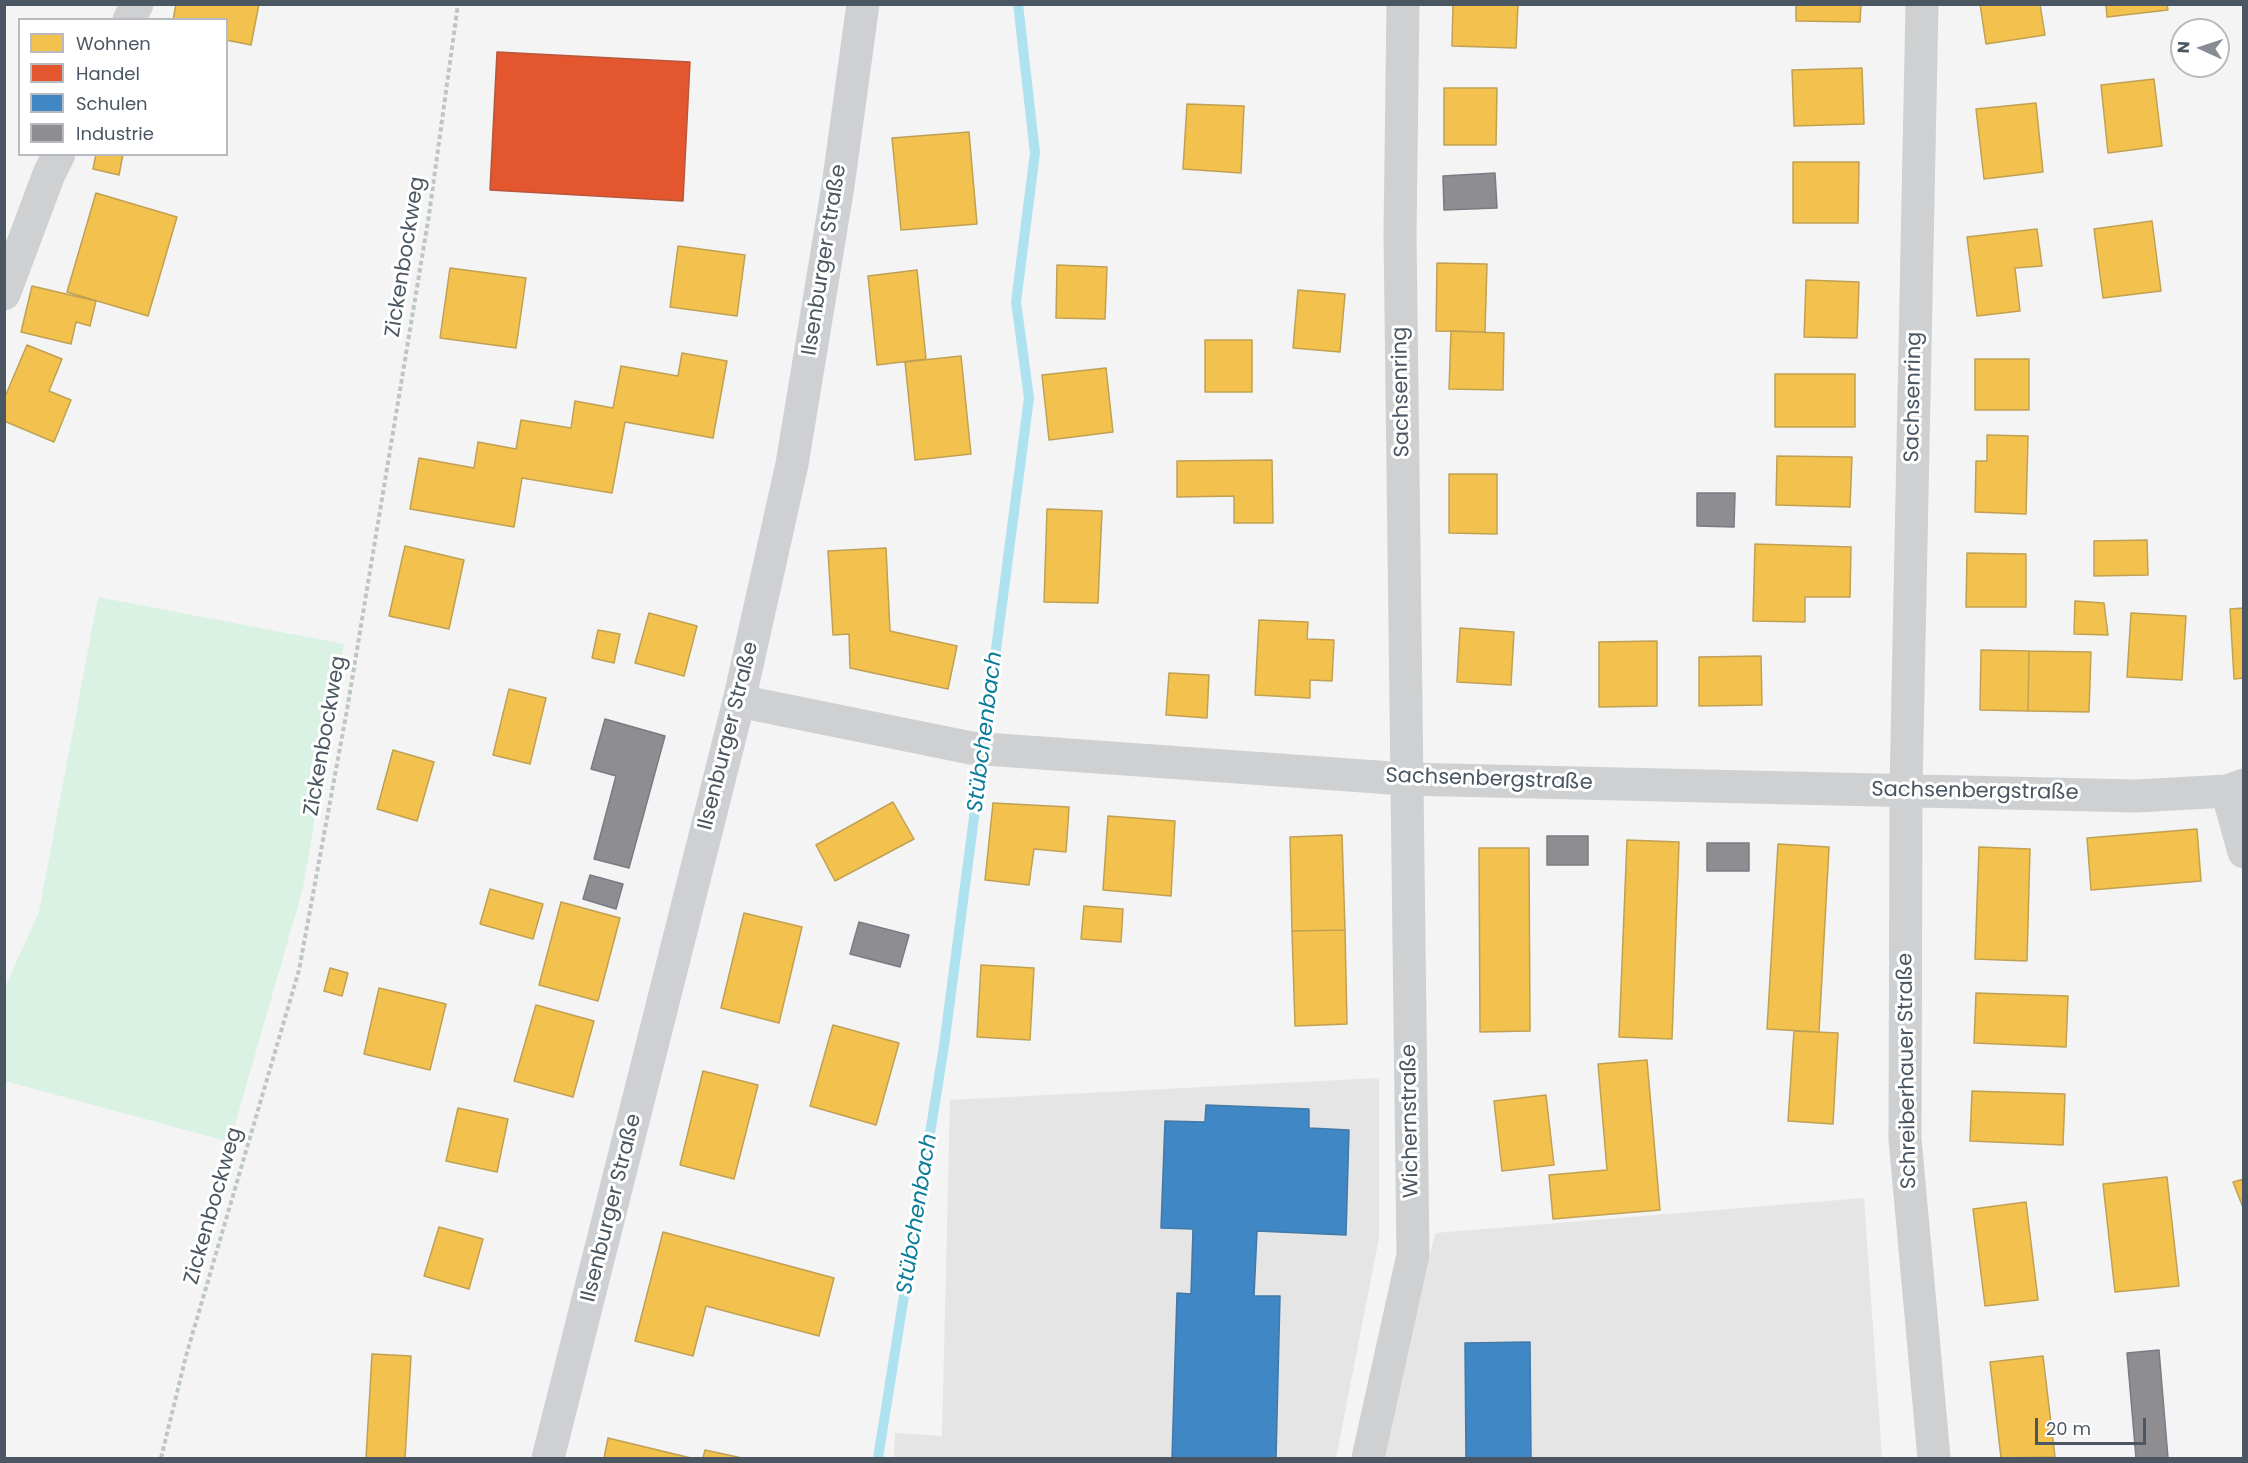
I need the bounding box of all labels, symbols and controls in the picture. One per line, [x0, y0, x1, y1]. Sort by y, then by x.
legend [18, 18, 228, 156]
north arrow [2170, 18, 2230, 78]
text: Wohnen [76, 31, 151, 56]
text: N [2172, 41, 2195, 54]
text: Handel [76, 61, 140, 86]
text: Schulen [76, 91, 148, 116]
text: Industrie [76, 121, 154, 146]
street label: Ilsenburger Straße [797, 163, 853, 357]
street label: Zickenbockweg [381, 175, 431, 339]
street label: Sachsenring [1388, 326, 1416, 458]
street label: Sachsenring [1900, 331, 1928, 463]
street label: Ilsenburger Straße [693, 639, 765, 833]
water label: Stübchenbach [963, 650, 1009, 814]
street label: Zickenbockweg [300, 654, 352, 818]
street label: Sachsenbergstraße [1385, 764, 1593, 796]
street label: Sachsenbergstraße [1871, 778, 2079, 806]
street label: Schreiberhauer Straße [1893, 953, 1923, 1189]
street label: Wichernstraße [1397, 1044, 1425, 1198]
street label: Ilsenburger Straße [576, 1111, 648, 1305]
street label: Zickenbockweg [180, 1125, 248, 1287]
water label: Stübchenbach [892, 1132, 944, 1296]
scale bar [2038, 1406, 2149, 1444]
text: 20 m [2046, 1416, 2091, 1441]

